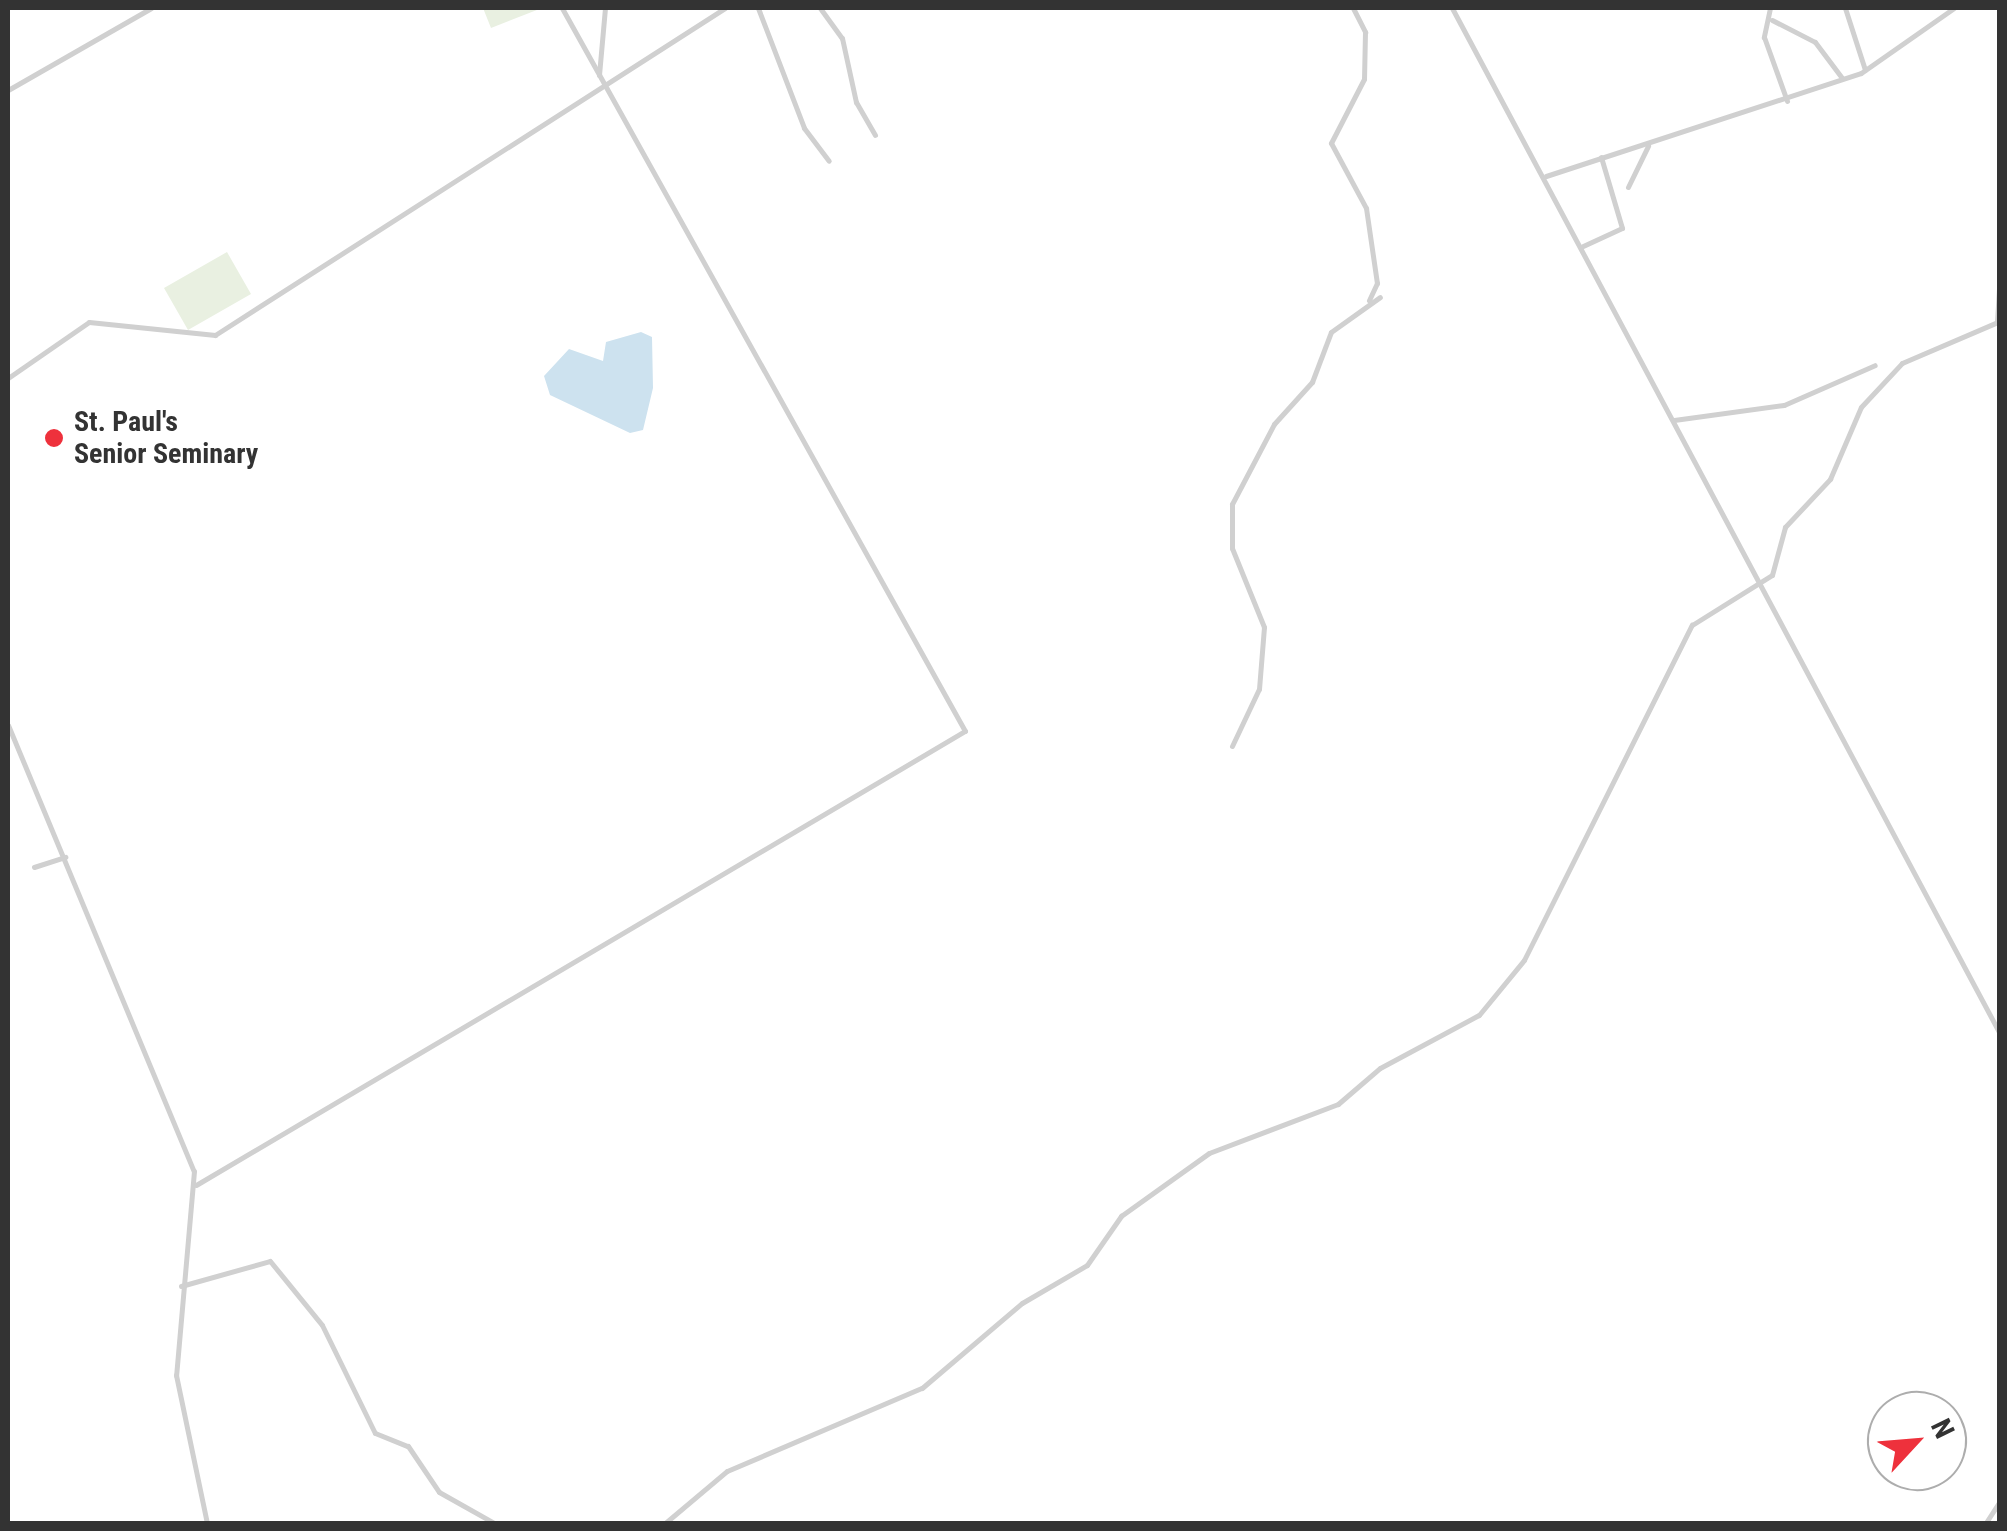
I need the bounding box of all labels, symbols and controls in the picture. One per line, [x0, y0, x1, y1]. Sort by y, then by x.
place label: St. Paul's Senior Seminary [74, 405, 258, 471]
marker: St. Paul's Senior Seminary [43, 427, 65, 449]
north arrow [1867, 1391, 1967, 1491]
text: N [1924, 1414, 1961, 1443]

